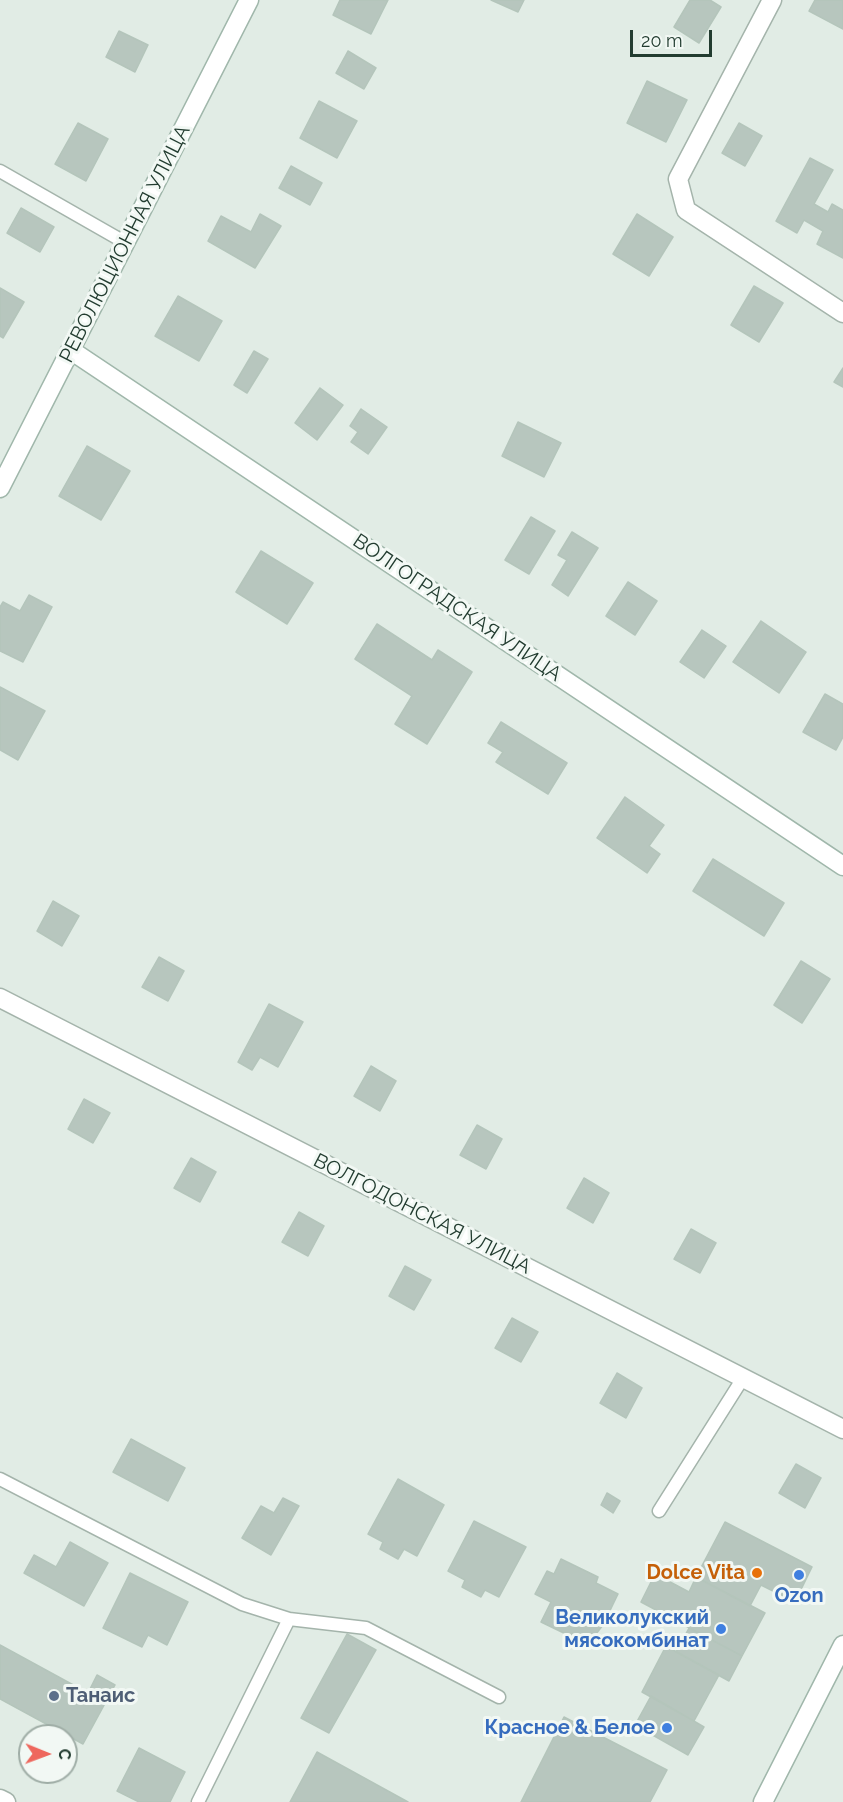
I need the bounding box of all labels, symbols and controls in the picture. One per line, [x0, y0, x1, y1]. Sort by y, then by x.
scale bar [633, 18, 716, 56]
text: 20 m [641, 30, 683, 51]
street label: РЕВОЛЮЦИОННАЯ УЛИЦА [55, 121, 195, 367]
street label: ВОЛГОГРАДСКАЯ УЛИЦА [348, 529, 566, 687]
street label: ВОЛГОДОНСКАЯ УЛИЦА [309, 1149, 535, 1279]
place label: Dolce Vita [646, 1561, 745, 1585]
marker: Dolce Vita [750, 1566, 764, 1580]
marker: Ozon [792, 1568, 806, 1582]
place label: Ozon [775, 1584, 823, 1608]
place label: Великолукский мясокомбинат [555, 1606, 709, 1653]
marker: Великолукский мясокомбинат [714, 1622, 728, 1636]
place label: Танаис [66, 1684, 135, 1708]
marker: Танаис [47, 1689, 61, 1703]
place label: Красное & Белое [484, 1716, 655, 1740]
marker: Красное & Белое [660, 1721, 674, 1735]
north arrow [18, 1724, 78, 1784]
text: С [55, 1749, 74, 1760]

